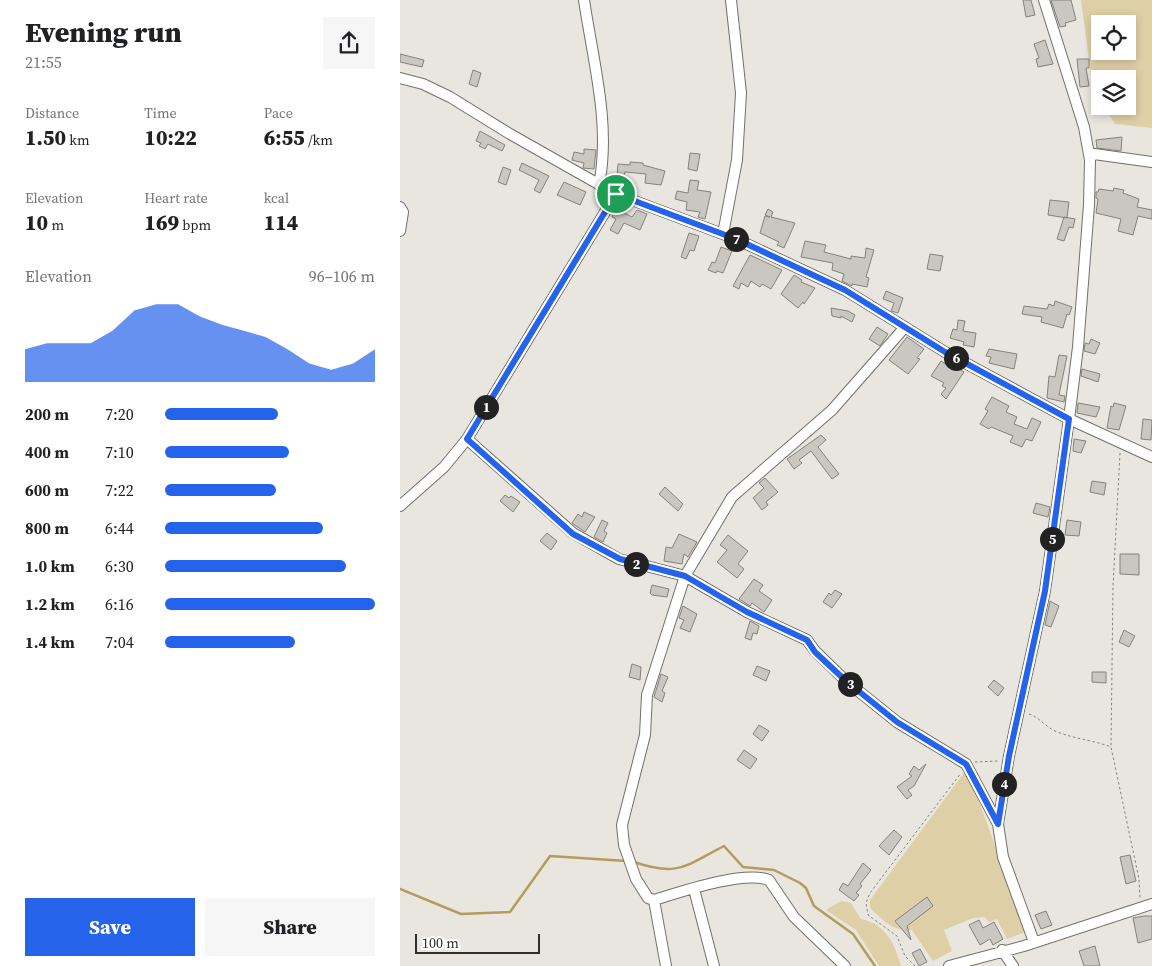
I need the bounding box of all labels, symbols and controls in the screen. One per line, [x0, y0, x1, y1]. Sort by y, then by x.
text: Evening run [25, 13, 182, 51]
map controls [1091, 15, 1136, 115]
button: locate [1091, 15, 1136, 60]
button: share [323, 17, 375, 69]
text: 21:55 [25, 51, 62, 73]
button: layers [1091, 70, 1136, 115]
text: Distance [25, 103, 79, 123]
text: Time [144, 103, 177, 123]
text: Pace [264, 103, 293, 123]
text: 1.50 [25, 123, 66, 152]
text: 10:22 [144, 123, 197, 152]
text: 6:55 [264, 123, 305, 152]
text: km [66, 130, 90, 150]
text: /km [305, 130, 333, 150]
pin [595, 173, 637, 215]
icon: arrive [602, 180, 630, 208]
text: Elevation [25, 188, 83, 208]
text: Heart rate [144, 188, 208, 208]
text: kcal [264, 188, 289, 208]
text: 10 [25, 208, 48, 237]
text: 169 [144, 208, 179, 237]
text: 114 [264, 208, 298, 237]
text: m [48, 215, 64, 235]
text: bpm [179, 215, 211, 235]
pin: 7 [724, 226, 748, 252]
text: 7 [733, 229, 740, 249]
text: Elevation [25, 265, 92, 287]
text: 96–106 m [309, 265, 375, 287]
pin: 6 [944, 346, 968, 370]
text: 6 [953, 348, 960, 368]
pin: 1 [474, 394, 498, 420]
text: 1 [483, 397, 490, 417]
text: 200 m [25, 403, 69, 425]
text: 7:20 [105, 403, 134, 425]
text: 400 m [25, 441, 69, 463]
text: 7:10 [105, 441, 134, 463]
text: 600 m [25, 479, 69, 501]
text: 7:22 [105, 479, 134, 501]
text: 800 m [25, 517, 69, 539]
text: 6:44 [105, 517, 134, 539]
pin: 5 [1040, 526, 1064, 552]
text: 5 [1049, 529, 1056, 549]
pin: 2 [624, 552, 648, 576]
text: 2 [633, 554, 640, 574]
text: 1.0 km [25, 555, 75, 577]
text: 6:30 [105, 555, 134, 577]
text: 1.2 km [25, 593, 75, 615]
text: 6:16 [105, 593, 134, 615]
text: 1.4 km [25, 631, 75, 653]
text: 7:04 [105, 631, 134, 653]
pin: 3 [838, 672, 862, 696]
text: 3 [847, 674, 854, 694]
pin: 4 [992, 772, 1016, 796]
text: 4 [1001, 774, 1008, 794]
button: Save [25, 898, 195, 956]
button: Share [205, 898, 375, 956]
scale bar [415, 931, 540, 954]
text: 100 m [422, 933, 459, 953]

